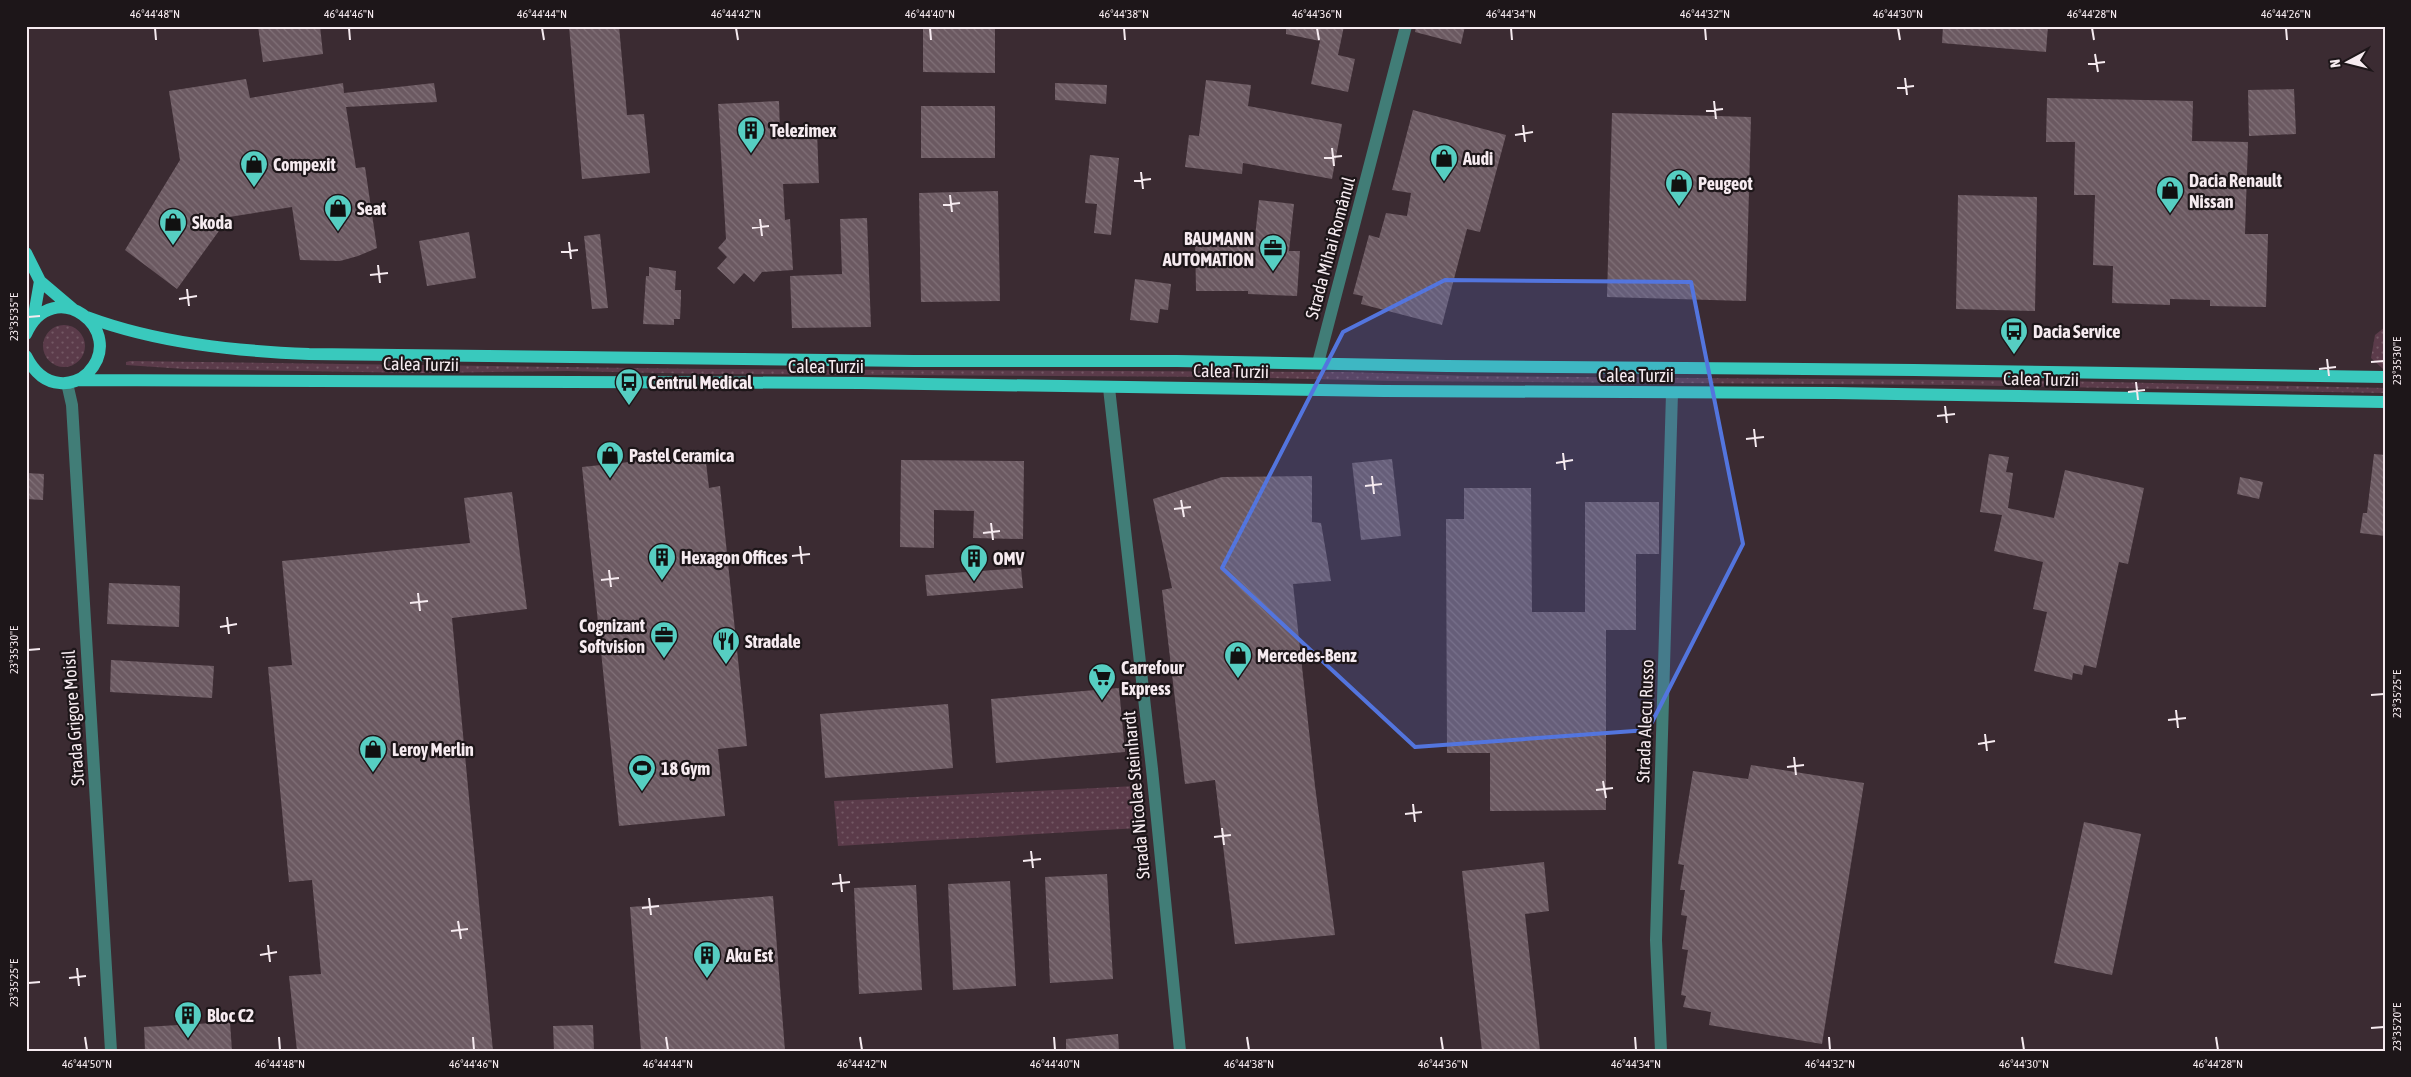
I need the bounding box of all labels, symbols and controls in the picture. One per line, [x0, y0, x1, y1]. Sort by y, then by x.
text: 46°44'48"N [130, 7, 180, 21]
text: 46°44'46"N [324, 7, 374, 21]
text: 46°44'44"N [517, 7, 567, 21]
text: 46°44'42"N [711, 7, 761, 21]
text: 46°44'40"N [905, 7, 955, 21]
text: 46°44'38"N [1099, 7, 1149, 21]
text: 46°44'36"N [1292, 7, 1342, 21]
text: 46°44'34"N [1486, 7, 1536, 21]
text: 46°44'32"N [1680, 7, 1730, 21]
text: 46°44'30"N [1873, 7, 1923, 21]
text: 46°44'28"N [2067, 7, 2117, 21]
text: 46°44'26"N [2261, 7, 2311, 21]
north arrow [2324, 38, 2374, 88]
text: N [2327, 59, 2344, 69]
building icon: Telezimex [736, 115, 766, 154]
place label: Telezimex [770, 120, 837, 141]
shop icon: Audi [1429, 143, 1459, 182]
place label: Audi [1462, 148, 1493, 169]
shop icon: Compexit [239, 149, 269, 188]
place label: Compexit [273, 154, 336, 175]
shop icon: Peugeot [1664, 168, 1694, 207]
place label: Dacia Renault Nissan [2189, 170, 2283, 212]
place label: Peugeot [1698, 173, 1753, 194]
street label: Strada Mihai Românul [1301, 174, 1359, 321]
shop icon: Dacia Renault Nissan [2155, 175, 2185, 214]
shop icon: Seat [323, 193, 353, 232]
place label: Seat [357, 198, 387, 219]
shop icon: Skoda [158, 207, 188, 246]
place label: Skoda [192, 212, 232, 233]
place label: BAUMANN AUTOMATION [1162, 228, 1254, 270]
office icon: BAUMANN AUTOMATION [1258, 233, 1288, 272]
text: 23°35'35"E [7, 293, 21, 341]
bus stop icon: Dacia Service [1999, 316, 2029, 355]
place label: Dacia Service [2033, 321, 2121, 342]
text: 23°35'30"E [2390, 337, 2404, 385]
street label: Calea Turzii [383, 353, 459, 375]
street label: Calea Turzii [788, 356, 864, 377]
street label: Calea Turzii [1193, 360, 1269, 382]
street label: Calea Turzii [1598, 365, 1674, 386]
bus stop icon: Centrul Medical [614, 367, 644, 406]
street label: Calea Turzii [2003, 368, 2079, 390]
place label: Centrul Medical [648, 372, 752, 393]
shop icon: Pastel Ceramica [595, 440, 625, 479]
place label: Pastel Ceramica [629, 445, 734, 466]
building icon: Hexagon Offices [647, 542, 677, 581]
building icon: OMV [959, 543, 989, 582]
place label: Hexagon Offices [681, 547, 788, 568]
place label: OMV [993, 548, 1025, 569]
place label: Cognizant Softvision [579, 615, 646, 657]
office icon: Cognizant Softvision [649, 620, 679, 659]
text: 23°35'30"E [7, 626, 21, 674]
restaurant icon: Stradale [711, 626, 741, 665]
place label: Stradale [745, 631, 801, 652]
shop icon: Mercedes-Benz [1223, 640, 1253, 679]
place label: Mercedes-Benz [1257, 645, 1357, 666]
street label: Strada Grigore Moisil [58, 649, 88, 787]
place label: Carrefour Express [1121, 657, 1184, 699]
street label: Strada Alecu Russo [1632, 659, 1658, 783]
supermarket icon: Carrefour Express [1087, 662, 1117, 701]
text: 23°35'25"E [2390, 670, 2404, 718]
street label: Strada Nicolae Steinhardt [1118, 710, 1154, 880]
shop icon: Leroy Merlin [358, 734, 388, 773]
place label: Leroy Merlin [392, 739, 474, 760]
sports icon: 18 Gym [627, 753, 657, 792]
place label: 18 Gym [661, 758, 710, 779]
building icon: Aku Est [692, 940, 722, 979]
place label: Aku Est [725, 945, 774, 966]
text: 23°35'25"E [7, 959, 21, 1007]
building icon: Bloc C2 [173, 1000, 203, 1039]
text: 23°35'20"E [2390, 1003, 2404, 1051]
place label: Bloc C2 [207, 1005, 254, 1026]
text: 46°44'50"N [62, 1057, 112, 1071]
text: 46°44'48"N [255, 1057, 305, 1071]
text: 46°44'46"N [449, 1057, 499, 1071]
text: 46°44'44"N [643, 1057, 693, 1071]
text: 46°44'42"N [837, 1057, 887, 1071]
text: 46°44'40"N [1030, 1057, 1080, 1071]
text: 46°44'38"N [1224, 1057, 1274, 1071]
text: 46°44'36"N [1418, 1057, 1468, 1071]
text: 46°44'34"N [1611, 1057, 1661, 1071]
text: 46°44'32"N [1805, 1057, 1855, 1071]
text: 46°44'30"N [1999, 1057, 2049, 1071]
text: 46°44'28"N [2193, 1057, 2243, 1071]

